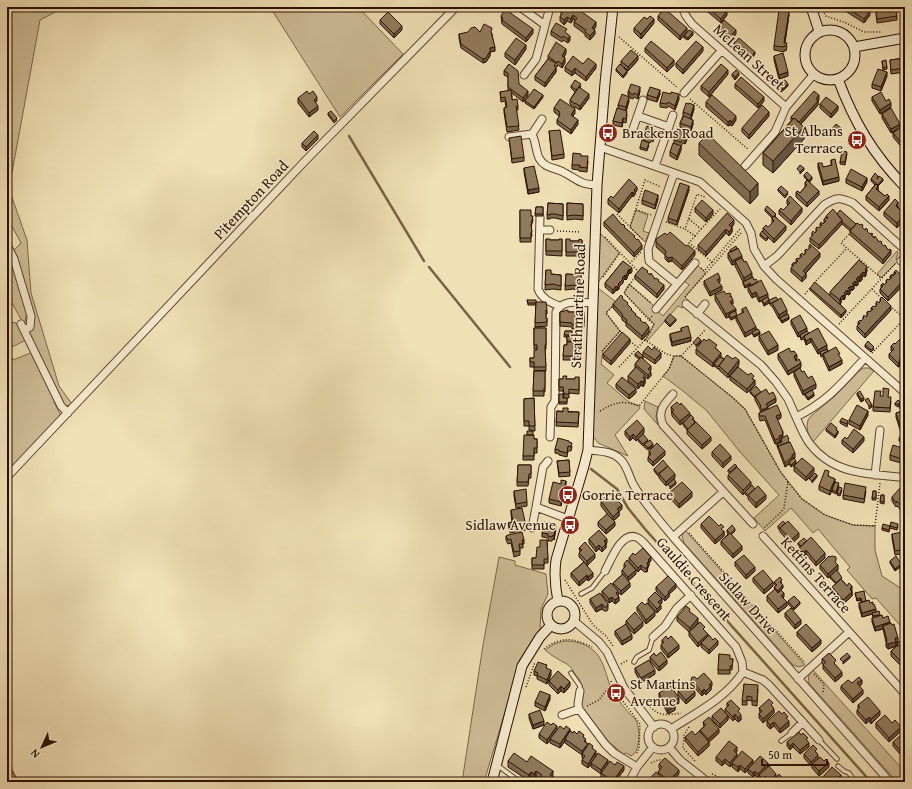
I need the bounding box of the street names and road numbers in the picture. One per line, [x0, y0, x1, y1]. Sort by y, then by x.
street label: McLean Street [709, 19, 790, 95]
street label: Pitempton Road [209, 156, 293, 244]
street label: Strathmartine Road [565, 243, 590, 369]
street label: Gauldie Crescent [652, 532, 737, 626]
street label: Kettins Terrace [776, 532, 856, 617]
street label: Sidlaw Drive [714, 567, 782, 639]

